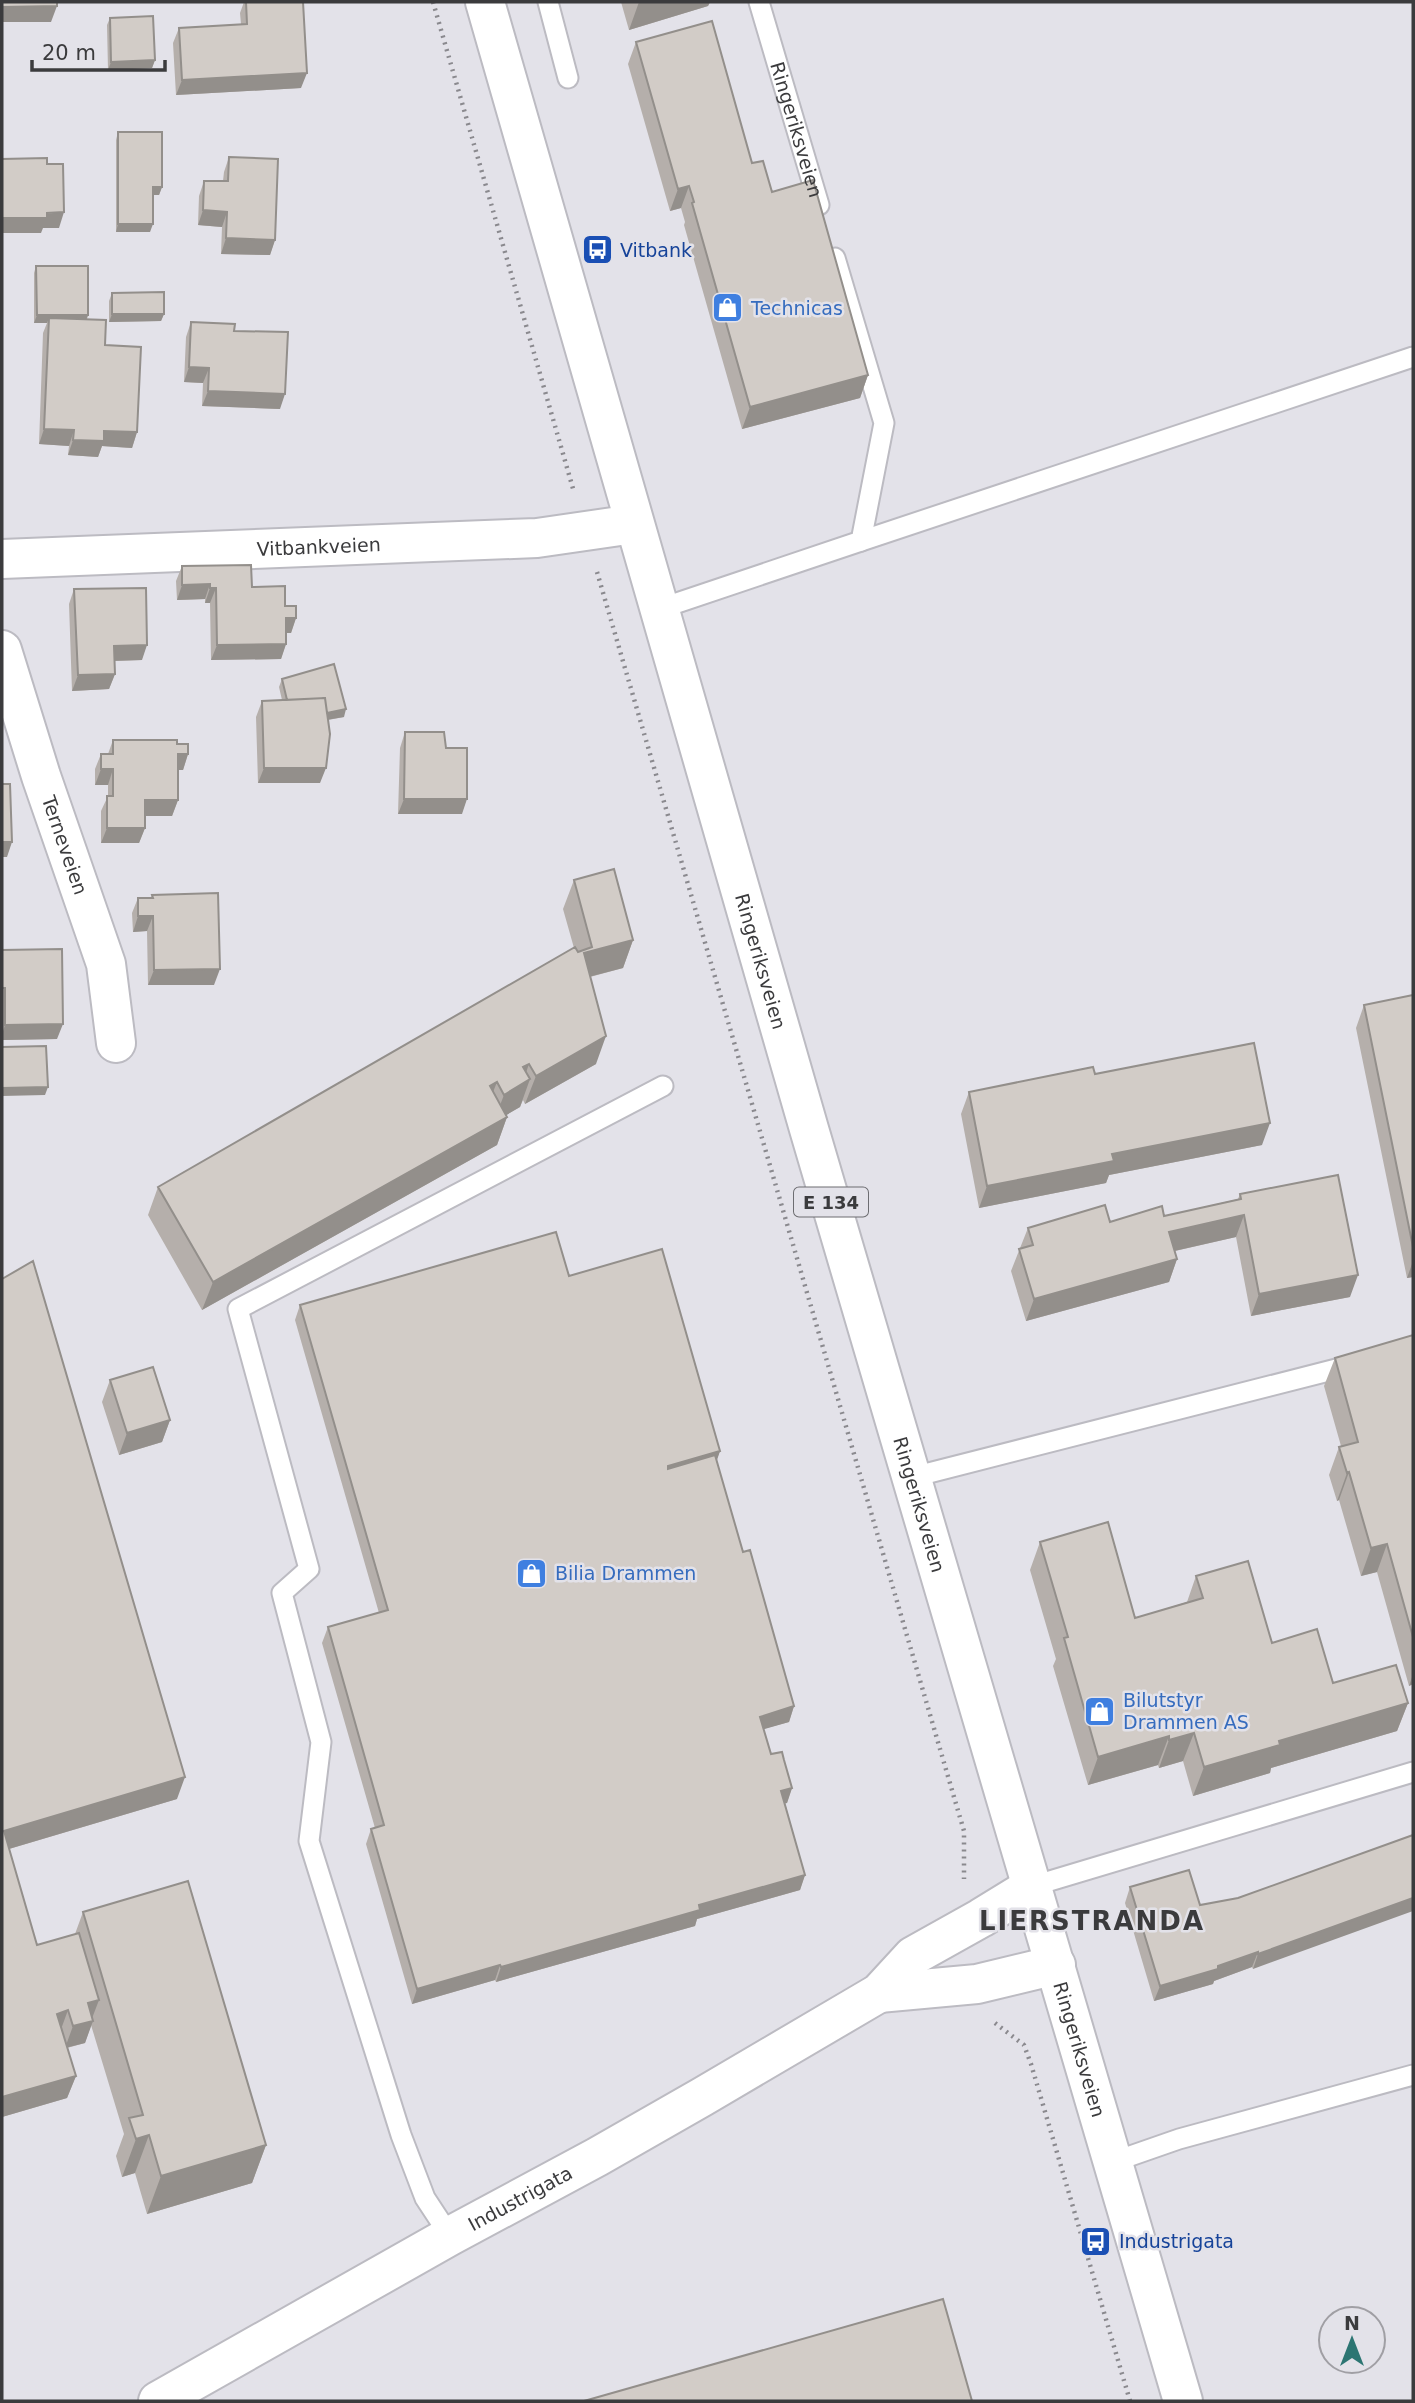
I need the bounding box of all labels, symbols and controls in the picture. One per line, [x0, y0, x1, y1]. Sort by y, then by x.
scale bar [32, 28, 164, 72]
text: 20 m [42, 41, 96, 65]
street label: Ringeriksveien [766, 59, 827, 200]
bus stop icon: Vitbank [580, 233, 614, 267]
place label: Vitbank [620, 239, 692, 261]
shop icon: Technicas [711, 291, 745, 325]
place label: Technicas [750, 297, 843, 319]
street label: Vitbankveien [256, 533, 381, 560]
street label: Terneveien [37, 792, 92, 898]
street label: Ringeriksveien [731, 891, 791, 1032]
road number: E 134 [794, 1188, 868, 1217]
street label: Ringeriksveien [889, 1434, 950, 1575]
shop icon: Bilia Drammen [515, 1556, 549, 1590]
place label: Bilia Drammen [555, 1562, 696, 1584]
place label: Bilutstyr Drammen AS [1123, 1689, 1249, 1733]
shop icon: Bilutstyr Drammen AS [1083, 1694, 1117, 1728]
district label: LIERSTRANDA [979, 1906, 1205, 1936]
street label: Ringeriksveien [1049, 1979, 1110, 2120]
street label: Industrigata [464, 2161, 576, 2235]
bus stop icon: Industrigata [1079, 2224, 1113, 2258]
place label: Industrigata [1119, 2230, 1234, 2252]
north arrow [1317, 2305, 1387, 2375]
text: N [1344, 2312, 1360, 2334]

